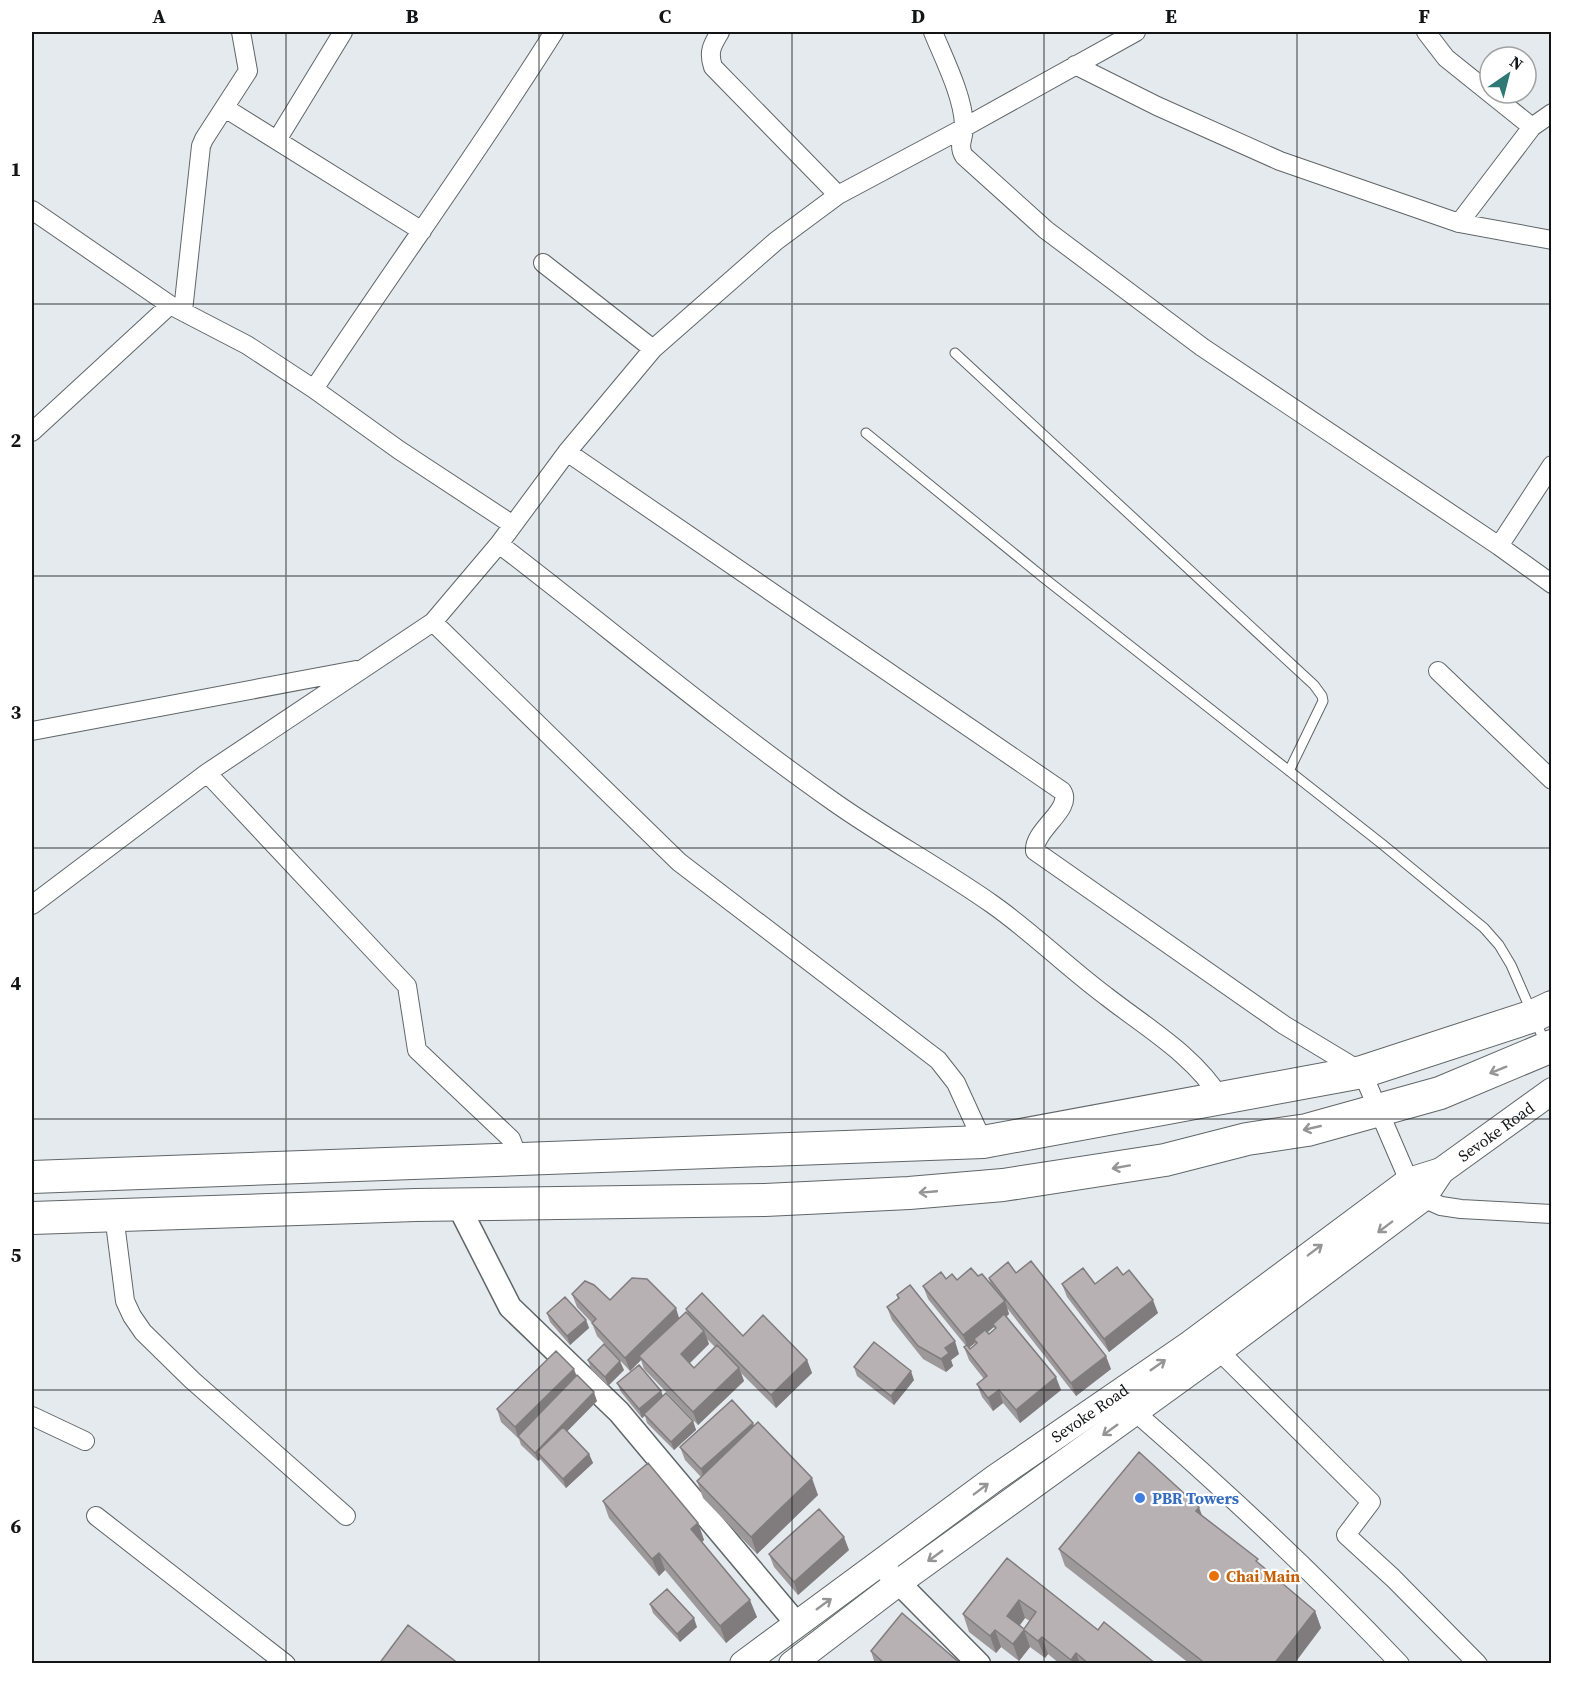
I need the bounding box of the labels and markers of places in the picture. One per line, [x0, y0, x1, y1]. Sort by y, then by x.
place label: PBR Towers [1152, 1487, 1239, 1509]
marker: PBR Towers [1133, 1491, 1147, 1505]
place label: Chai Main [1226, 1565, 1300, 1587]
marker: Chai Main [1207, 1569, 1221, 1583]

